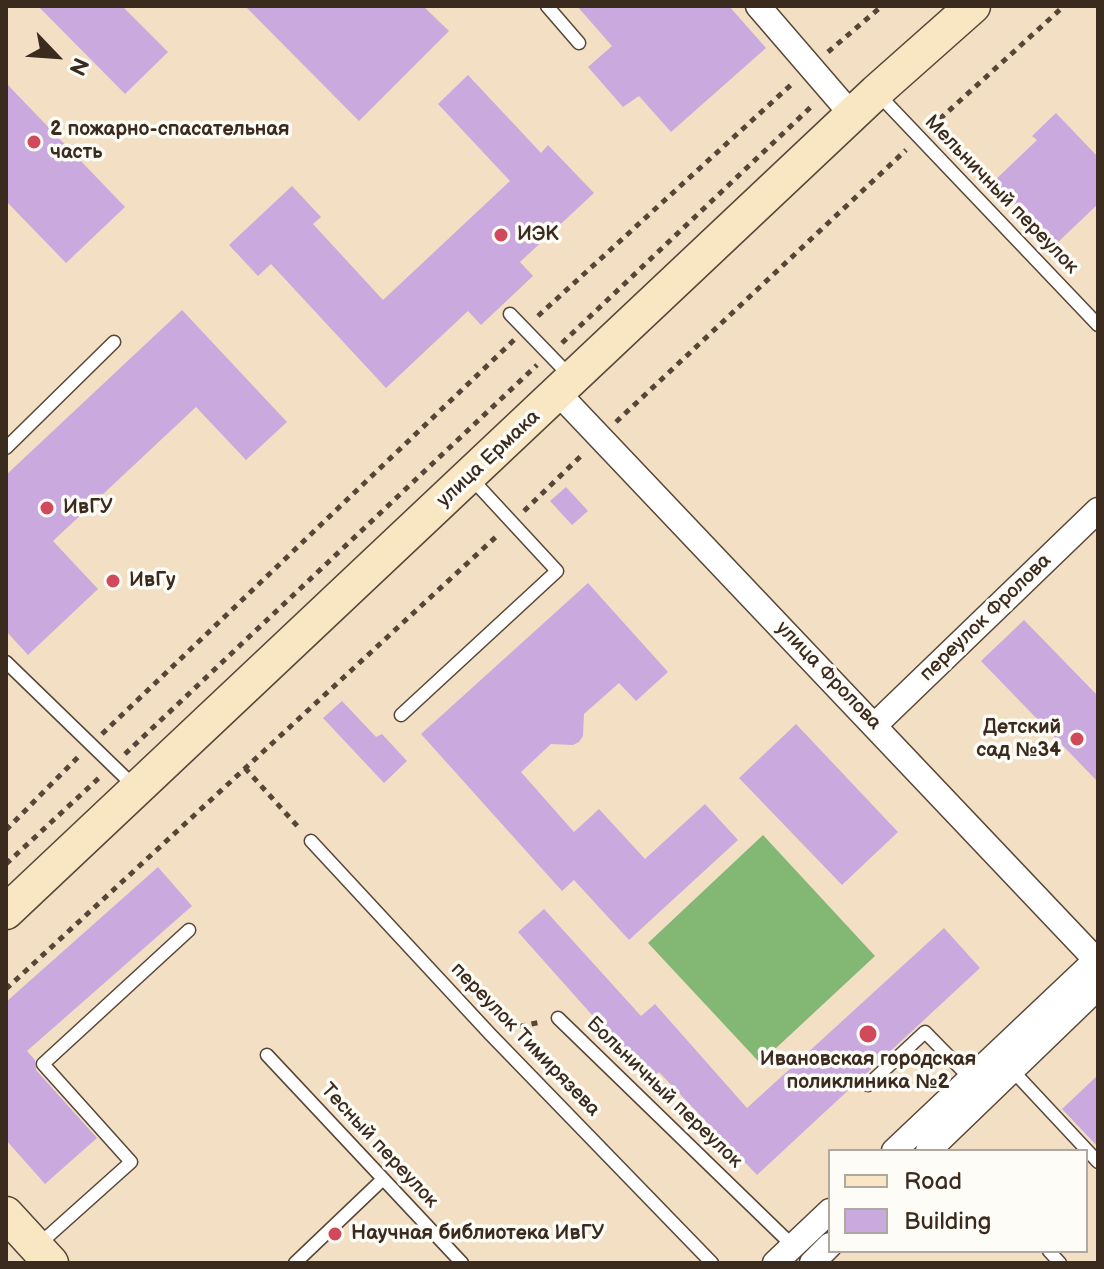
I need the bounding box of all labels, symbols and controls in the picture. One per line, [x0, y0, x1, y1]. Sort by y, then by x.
north arrow [16, 16, 96, 96]
text: N [62, 53, 94, 80]
street label: Мельничный переулок [919, 111, 1083, 279]
place label: 2 пожарно-спасательная часть [50, 118, 290, 165]
marker: 2 пожарно-спасательная часть [25, 133, 43, 151]
place label: ИЭК [517, 223, 559, 247]
marker: ИЭК [492, 226, 510, 244]
street label: улица Ермака [432, 405, 546, 513]
place label: ИвГУ [63, 496, 113, 520]
marker: ИвГУ [38, 499, 56, 517]
street label: переулок Фролова [915, 549, 1057, 687]
place label: ИвГу [129, 569, 176, 593]
marker: ИвГу [104, 572, 122, 590]
street label: улица Фролова [770, 617, 886, 735]
place label: Детский сад №34 [976, 716, 1061, 763]
marker: Детский сад №34 [1068, 730, 1086, 748]
street label: переулок Тимирязева [445, 958, 605, 1122]
street label: Больничный переулок [581, 1012, 747, 1174]
marker: Ивановская городская поликлиника №2 [857, 1023, 879, 1045]
place label: Ивановская городская поликлиника №2 [760, 1048, 976, 1095]
street label: Тесный переулок [315, 1079, 443, 1213]
legend [828, 1149, 1088, 1253]
text: Road [904, 1167, 962, 1196]
text: Building [904, 1207, 991, 1236]
place label: Научная библиотека ИвГУ [351, 1222, 604, 1246]
marker: Научная библиотека ИвГУ [326, 1225, 344, 1243]

